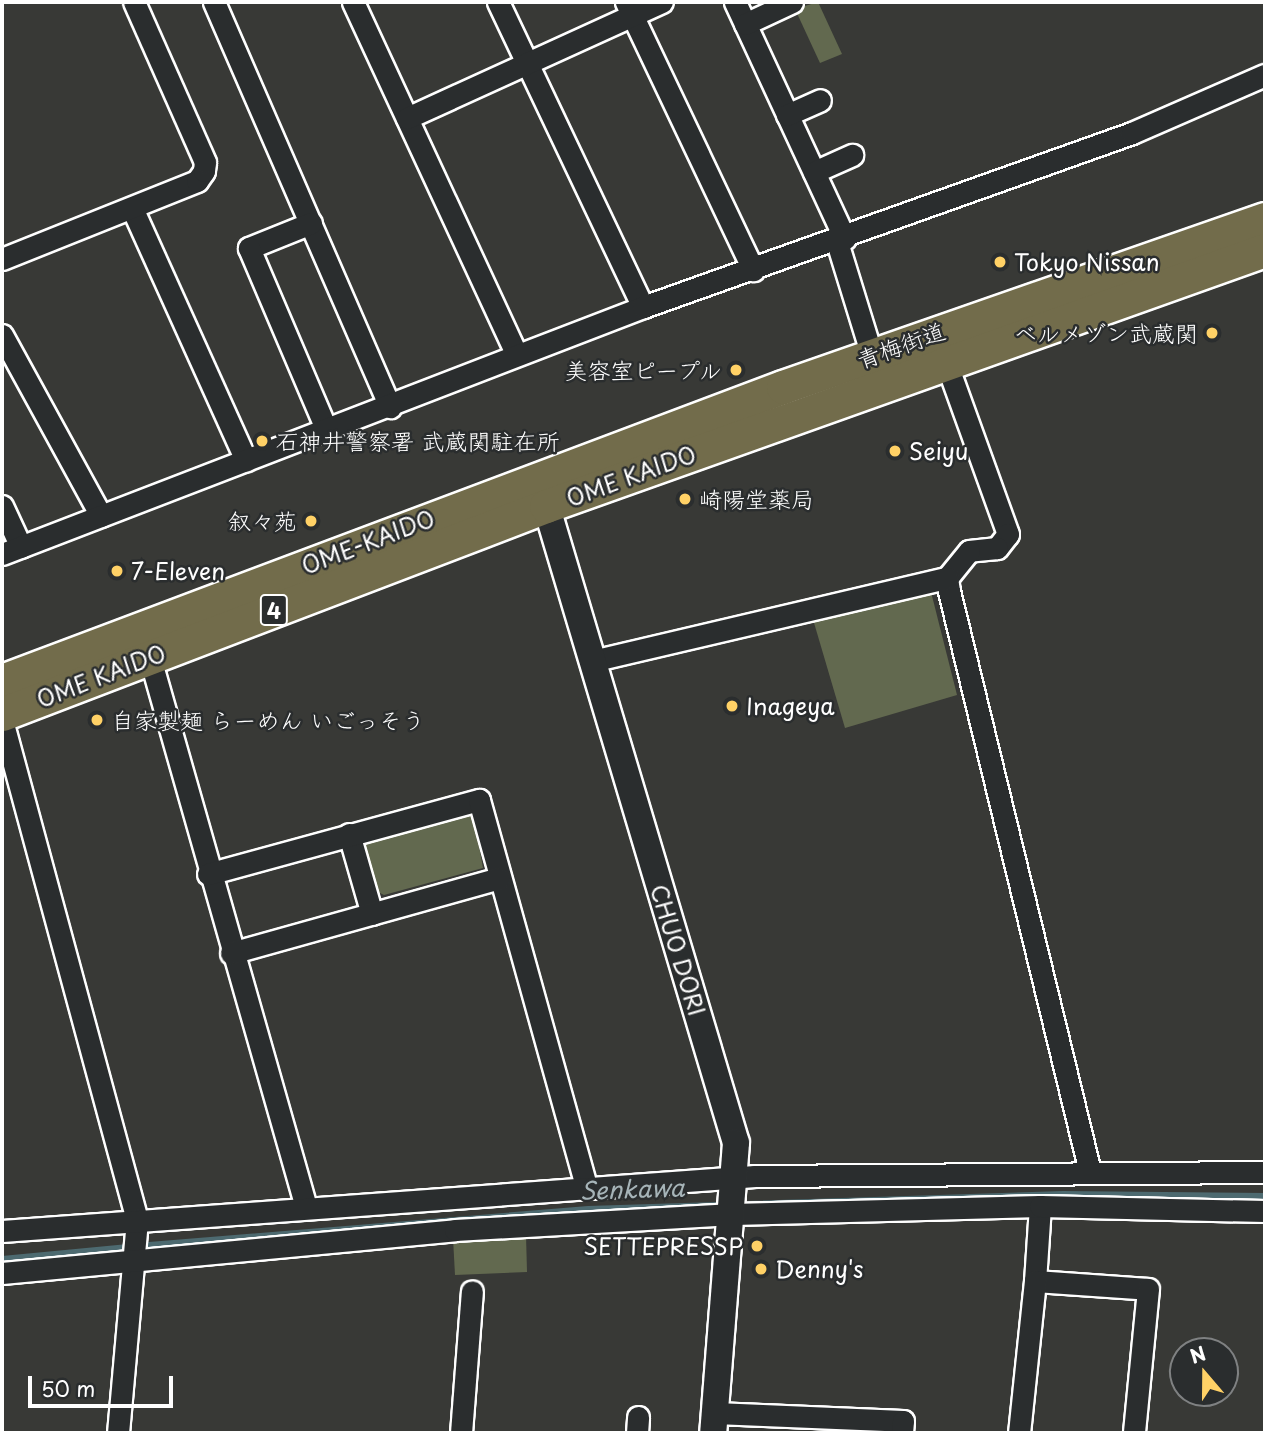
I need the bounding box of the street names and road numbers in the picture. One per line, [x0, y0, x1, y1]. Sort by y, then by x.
street label: 青梅街道 [853, 316, 949, 374]
street label: OME KAIDO [562, 440, 700, 512]
street label: OME-KAIDO [298, 504, 438, 580]
road number: 4 [258, 592, 290, 628]
street label: OME KAIDO [32, 639, 170, 713]
street label: CHUO DORI [645, 880, 711, 1020]

